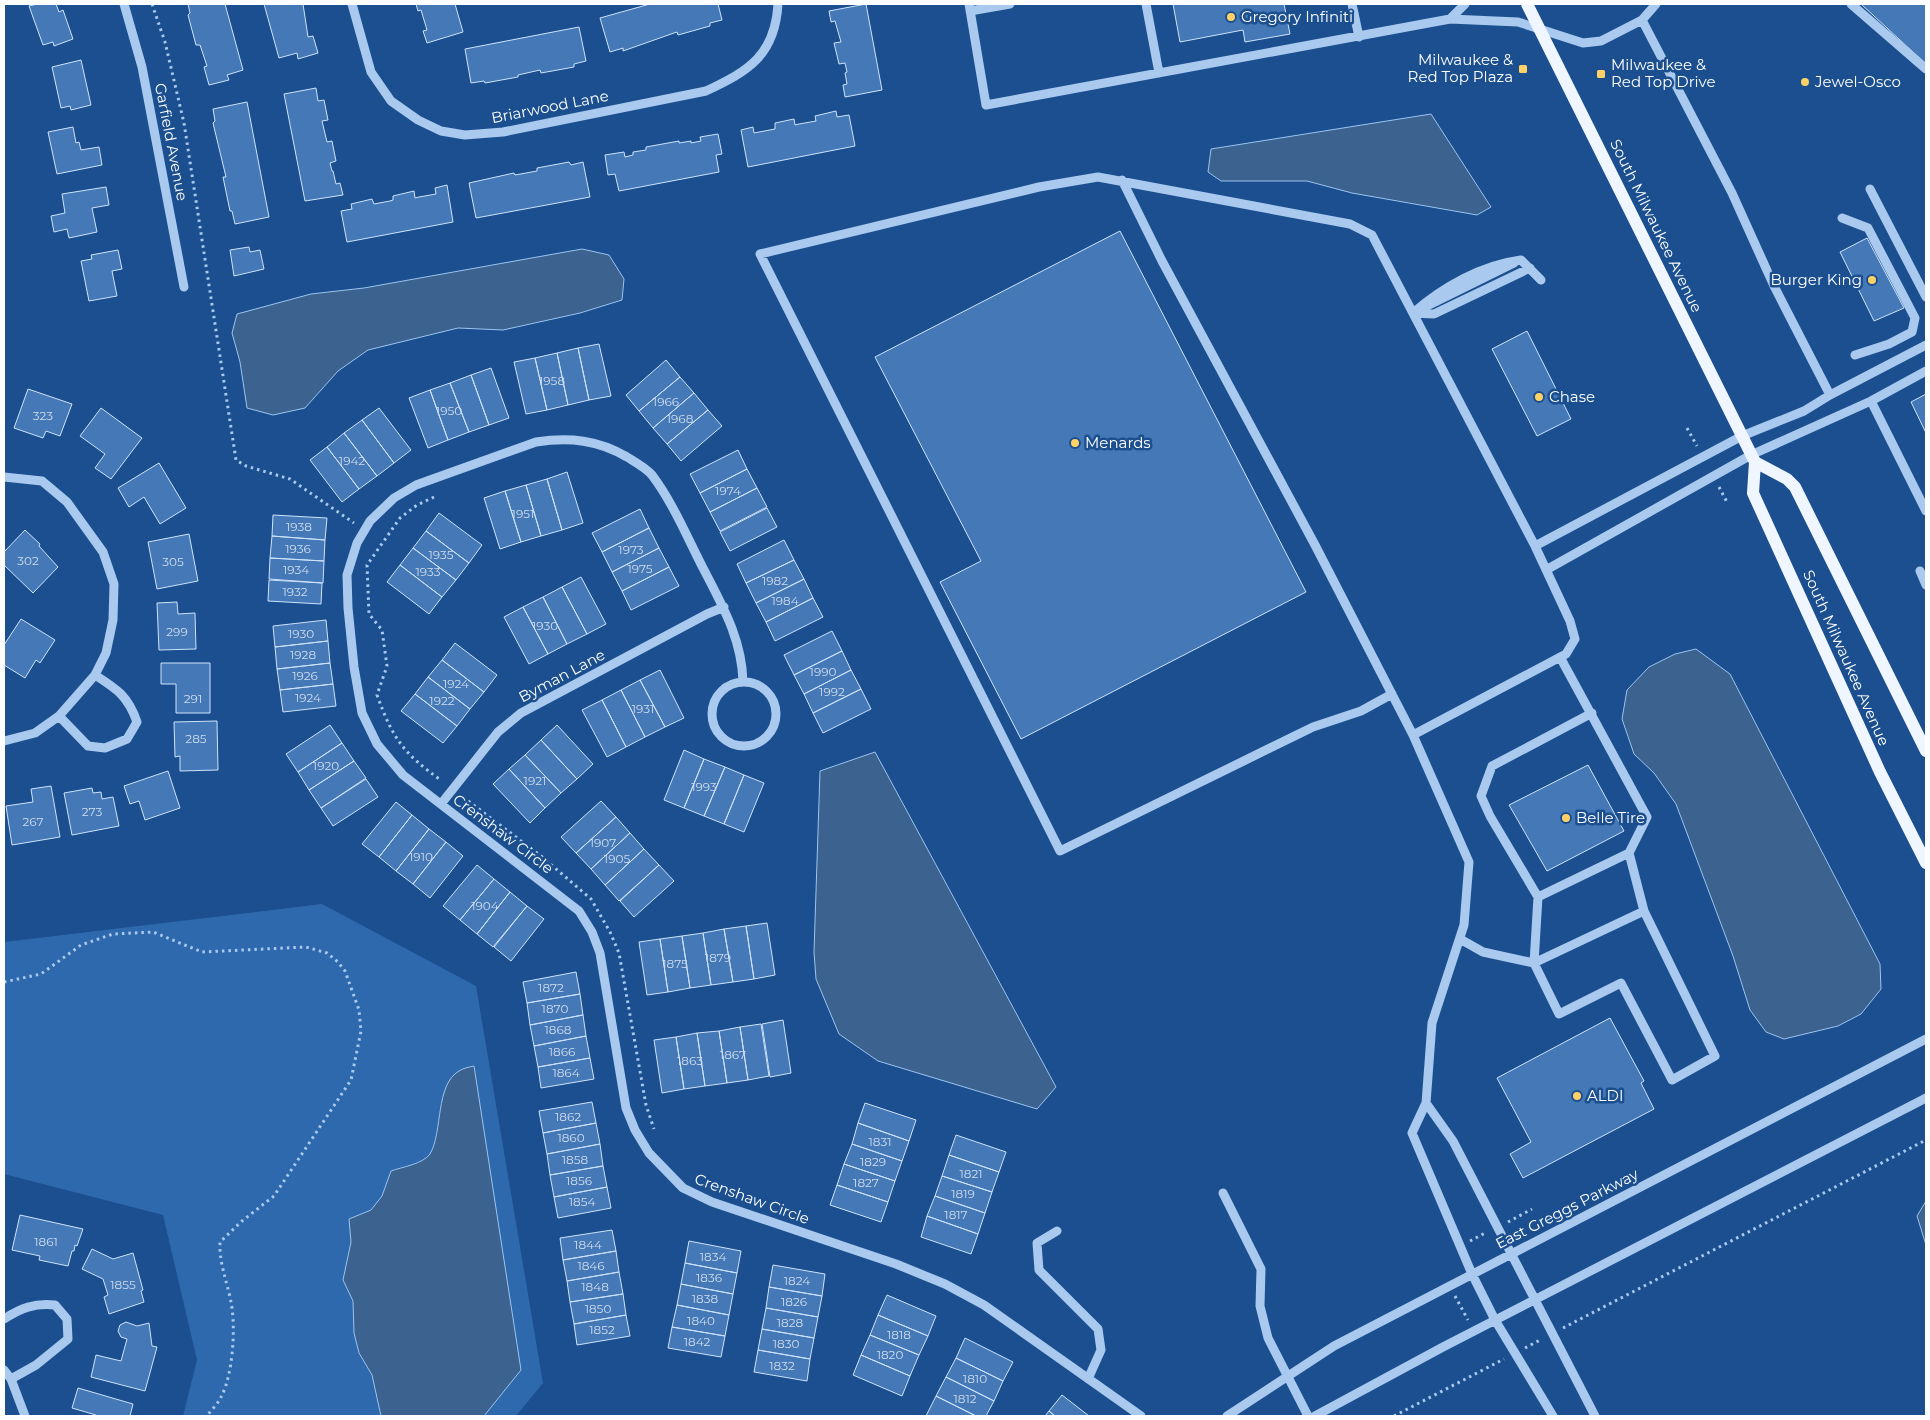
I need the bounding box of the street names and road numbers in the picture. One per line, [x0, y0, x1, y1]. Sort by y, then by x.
street label: Garfield Avenue [151, 81, 192, 202]
street label: Briarwood Lane [490, 86, 610, 127]
street label: South Milwaukee Avenue [1606, 136, 1707, 316]
street label: South Milwaukee Avenue [1799, 567, 1894, 749]
street label: Byman Lane [515, 645, 608, 706]
street label: Crenshaw Circle [449, 790, 557, 878]
street label: East Greggs Parkway [1492, 1164, 1642, 1253]
street label: Crenshaw Circle [692, 1169, 812, 1228]

